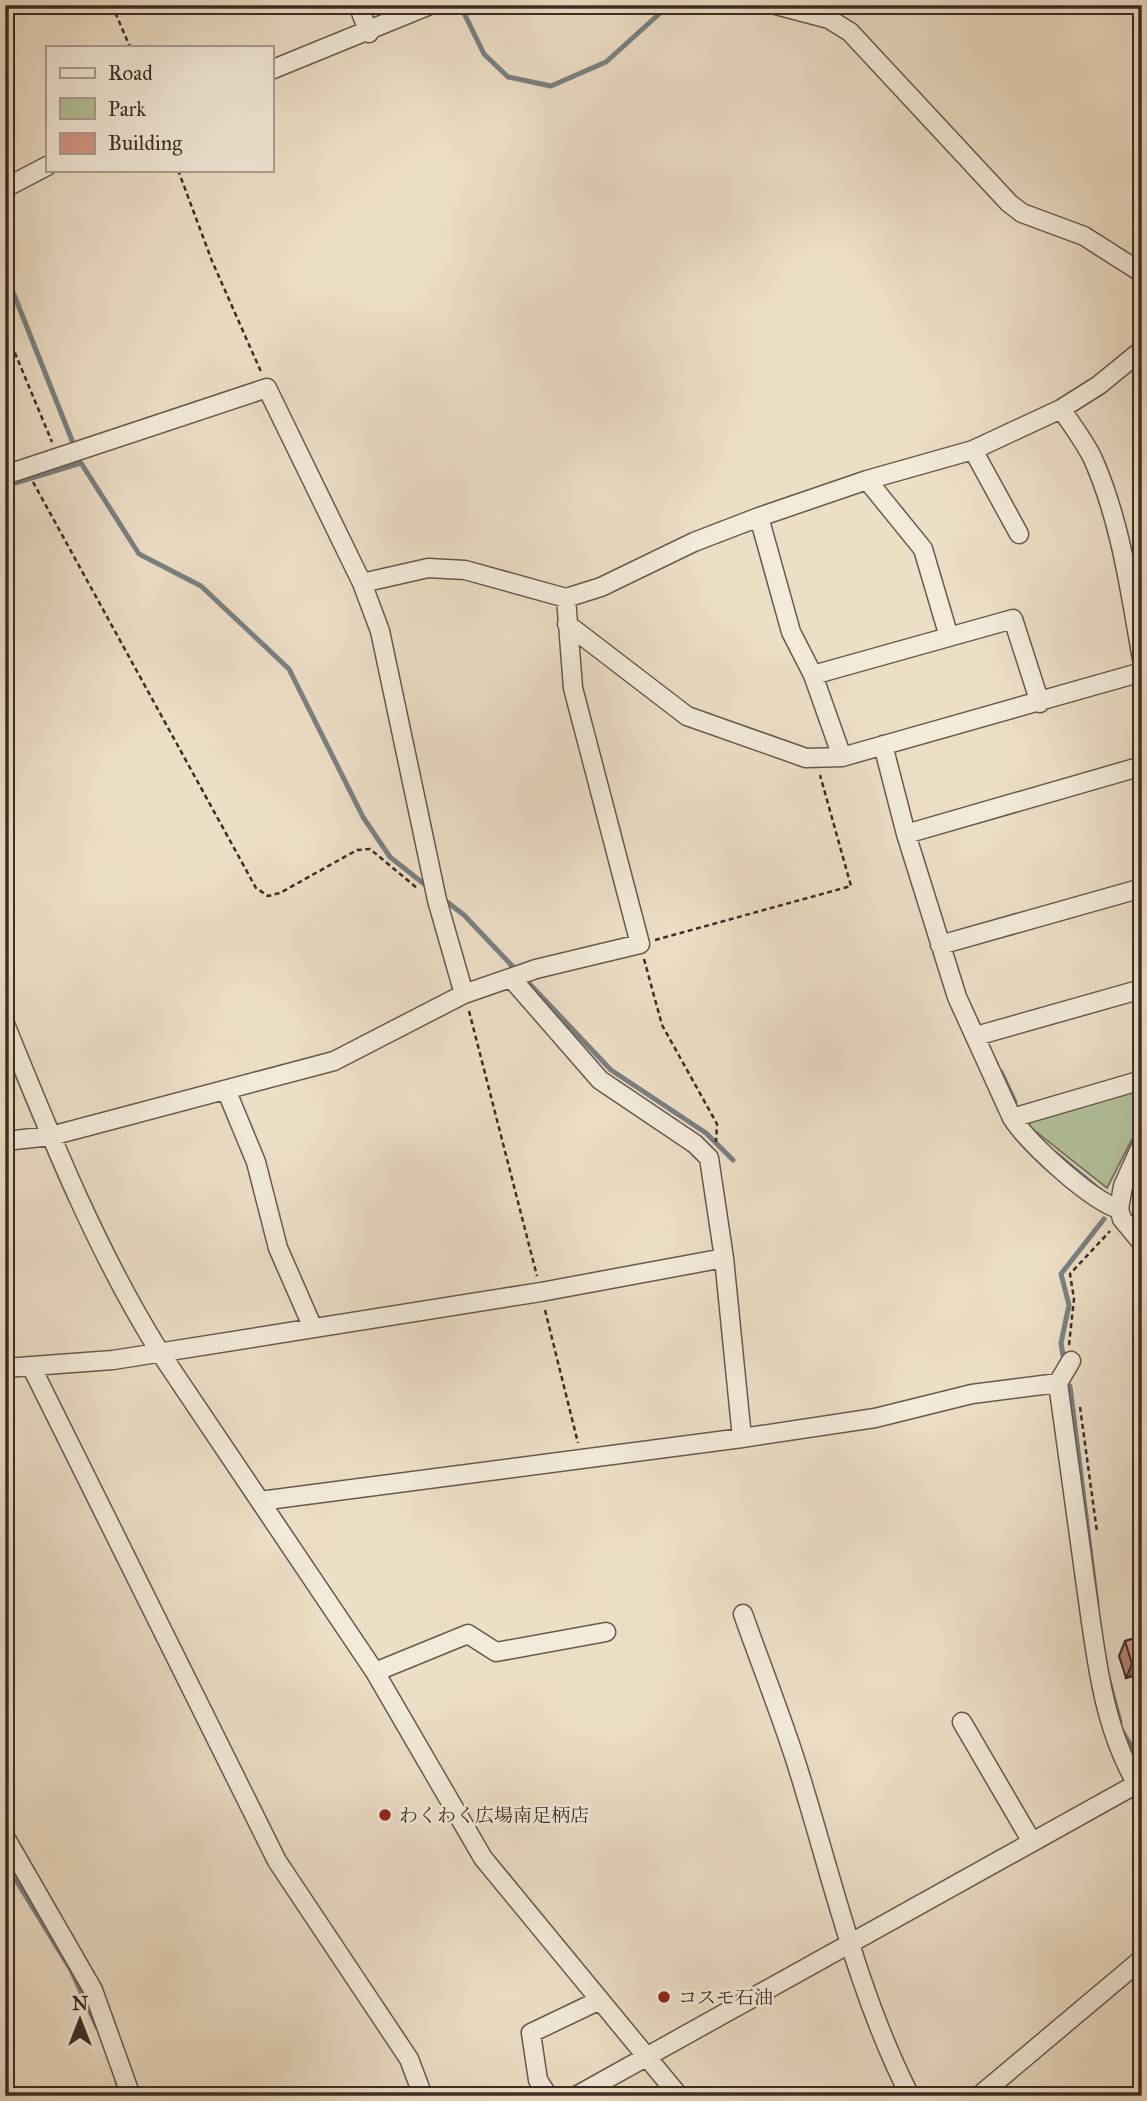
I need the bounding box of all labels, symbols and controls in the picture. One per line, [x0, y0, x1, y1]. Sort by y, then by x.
legend [46, 46, 273, 172]
text: Road [108, 60, 153, 86]
text: Park [108, 96, 146, 122]
text: Building [108, 130, 182, 156]
place label: わくわく広場南足柄店 [399, 1804, 589, 1827]
marker: わくわく広場南足柄店 [377, 1807, 393, 1823]
north arrow [46, 1986, 116, 2056]
place label: コスモ石油 [678, 1986, 773, 2009]
marker: コスモ石油 [656, 1989, 672, 2005]
text: N [72, 1992, 88, 2015]

